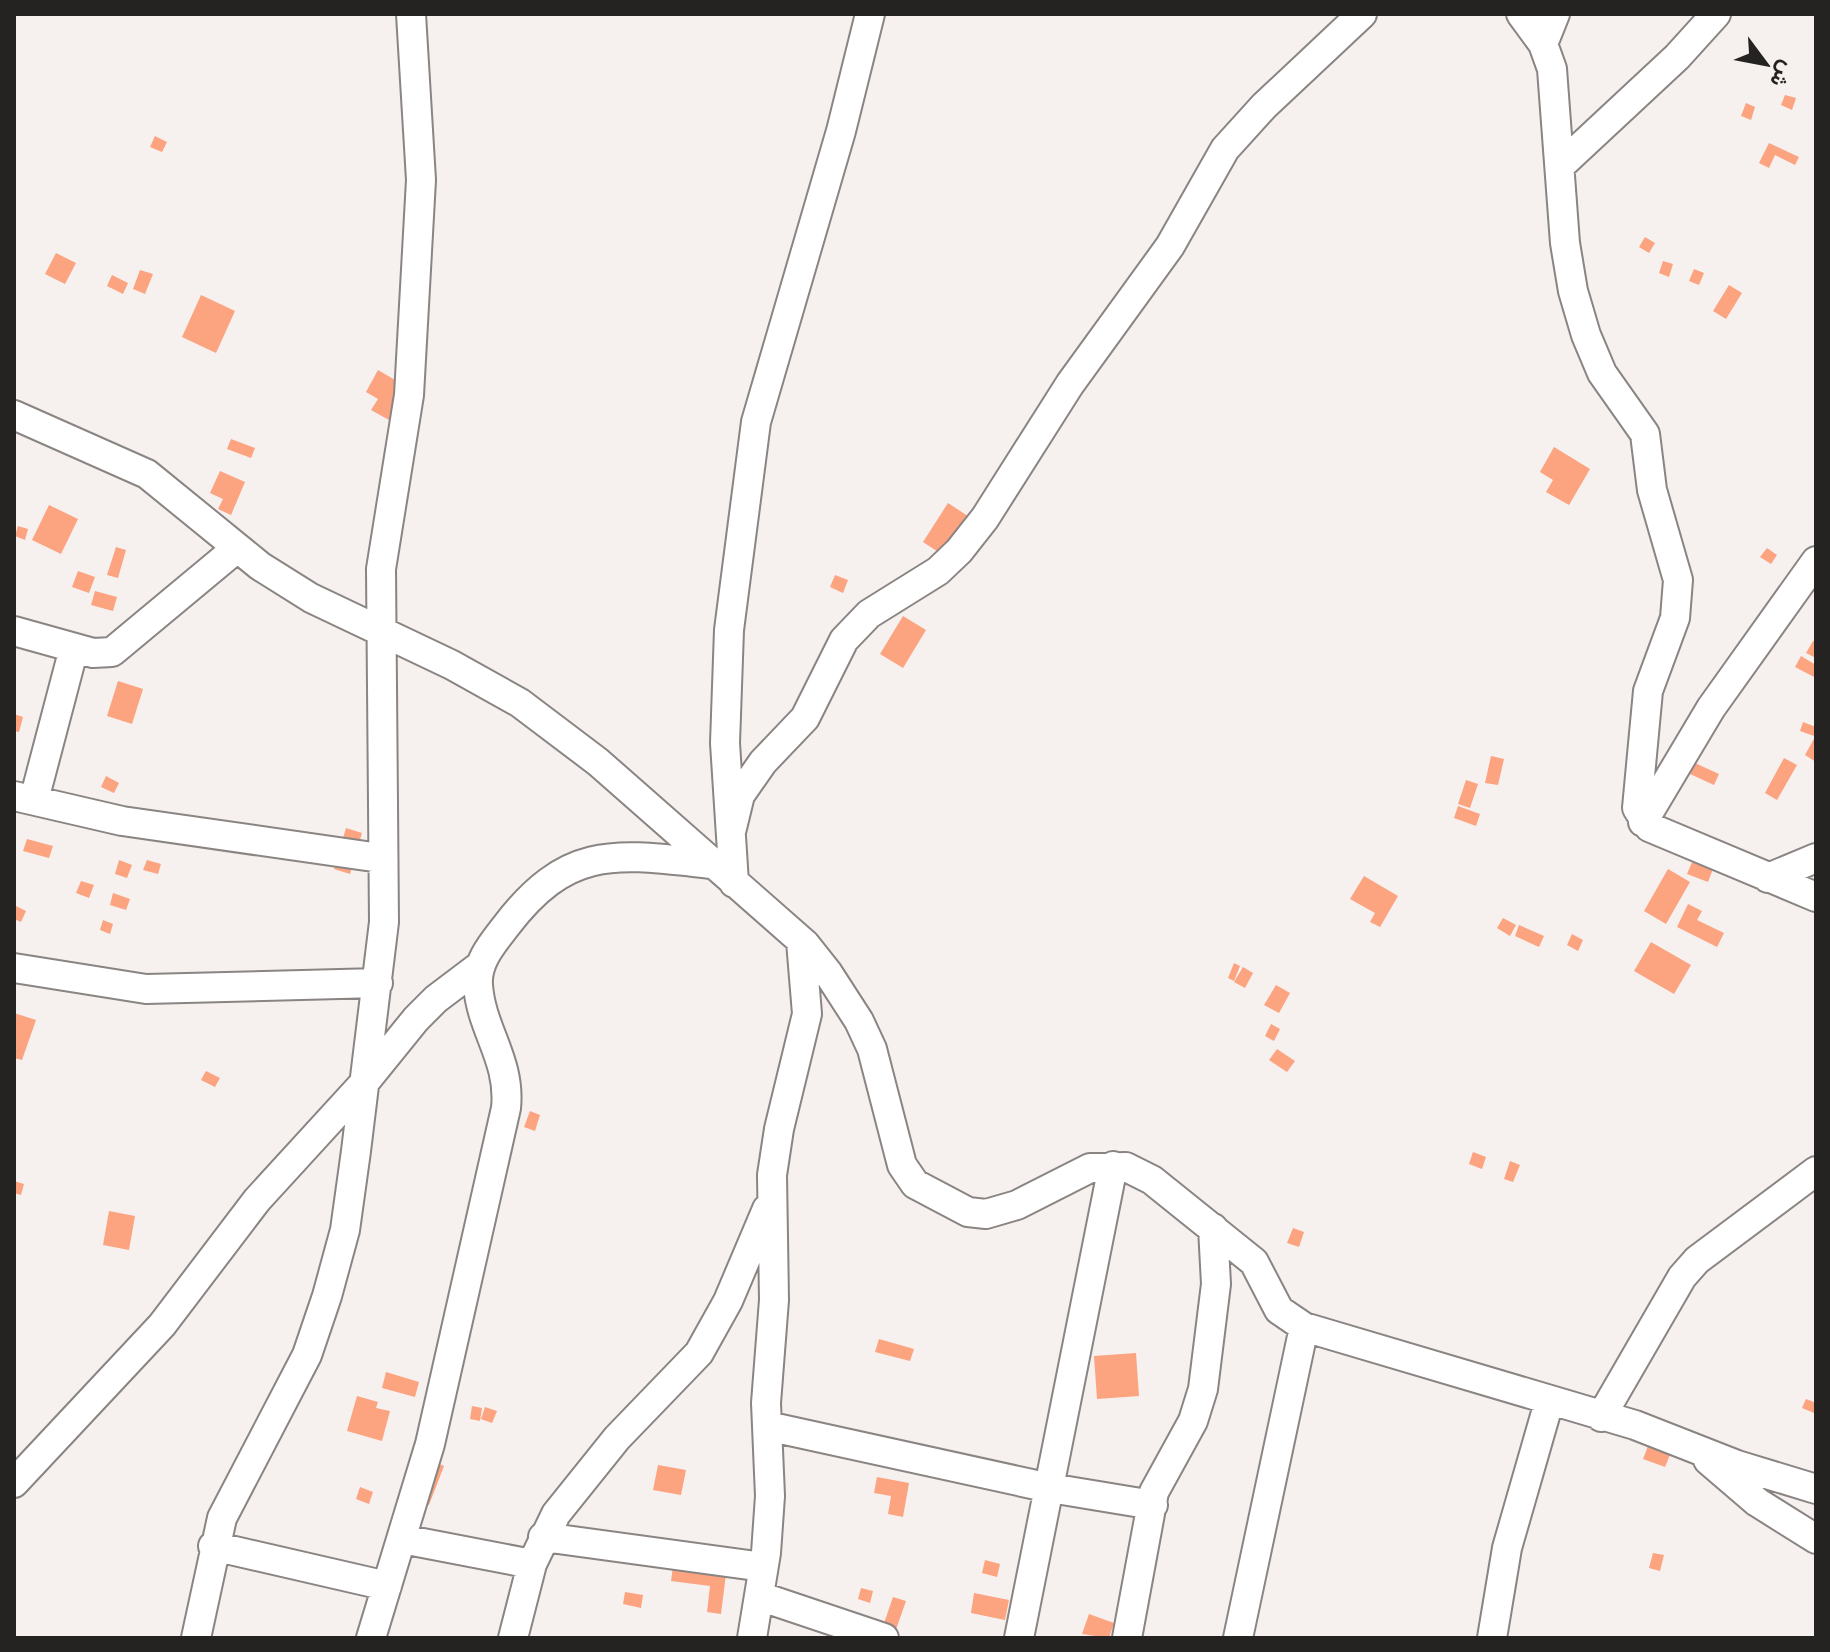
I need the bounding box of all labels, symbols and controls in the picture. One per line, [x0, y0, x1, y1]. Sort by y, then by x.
north arrow [1726, 24, 1806, 104]
text: ش [1764, 56, 1801, 93]

